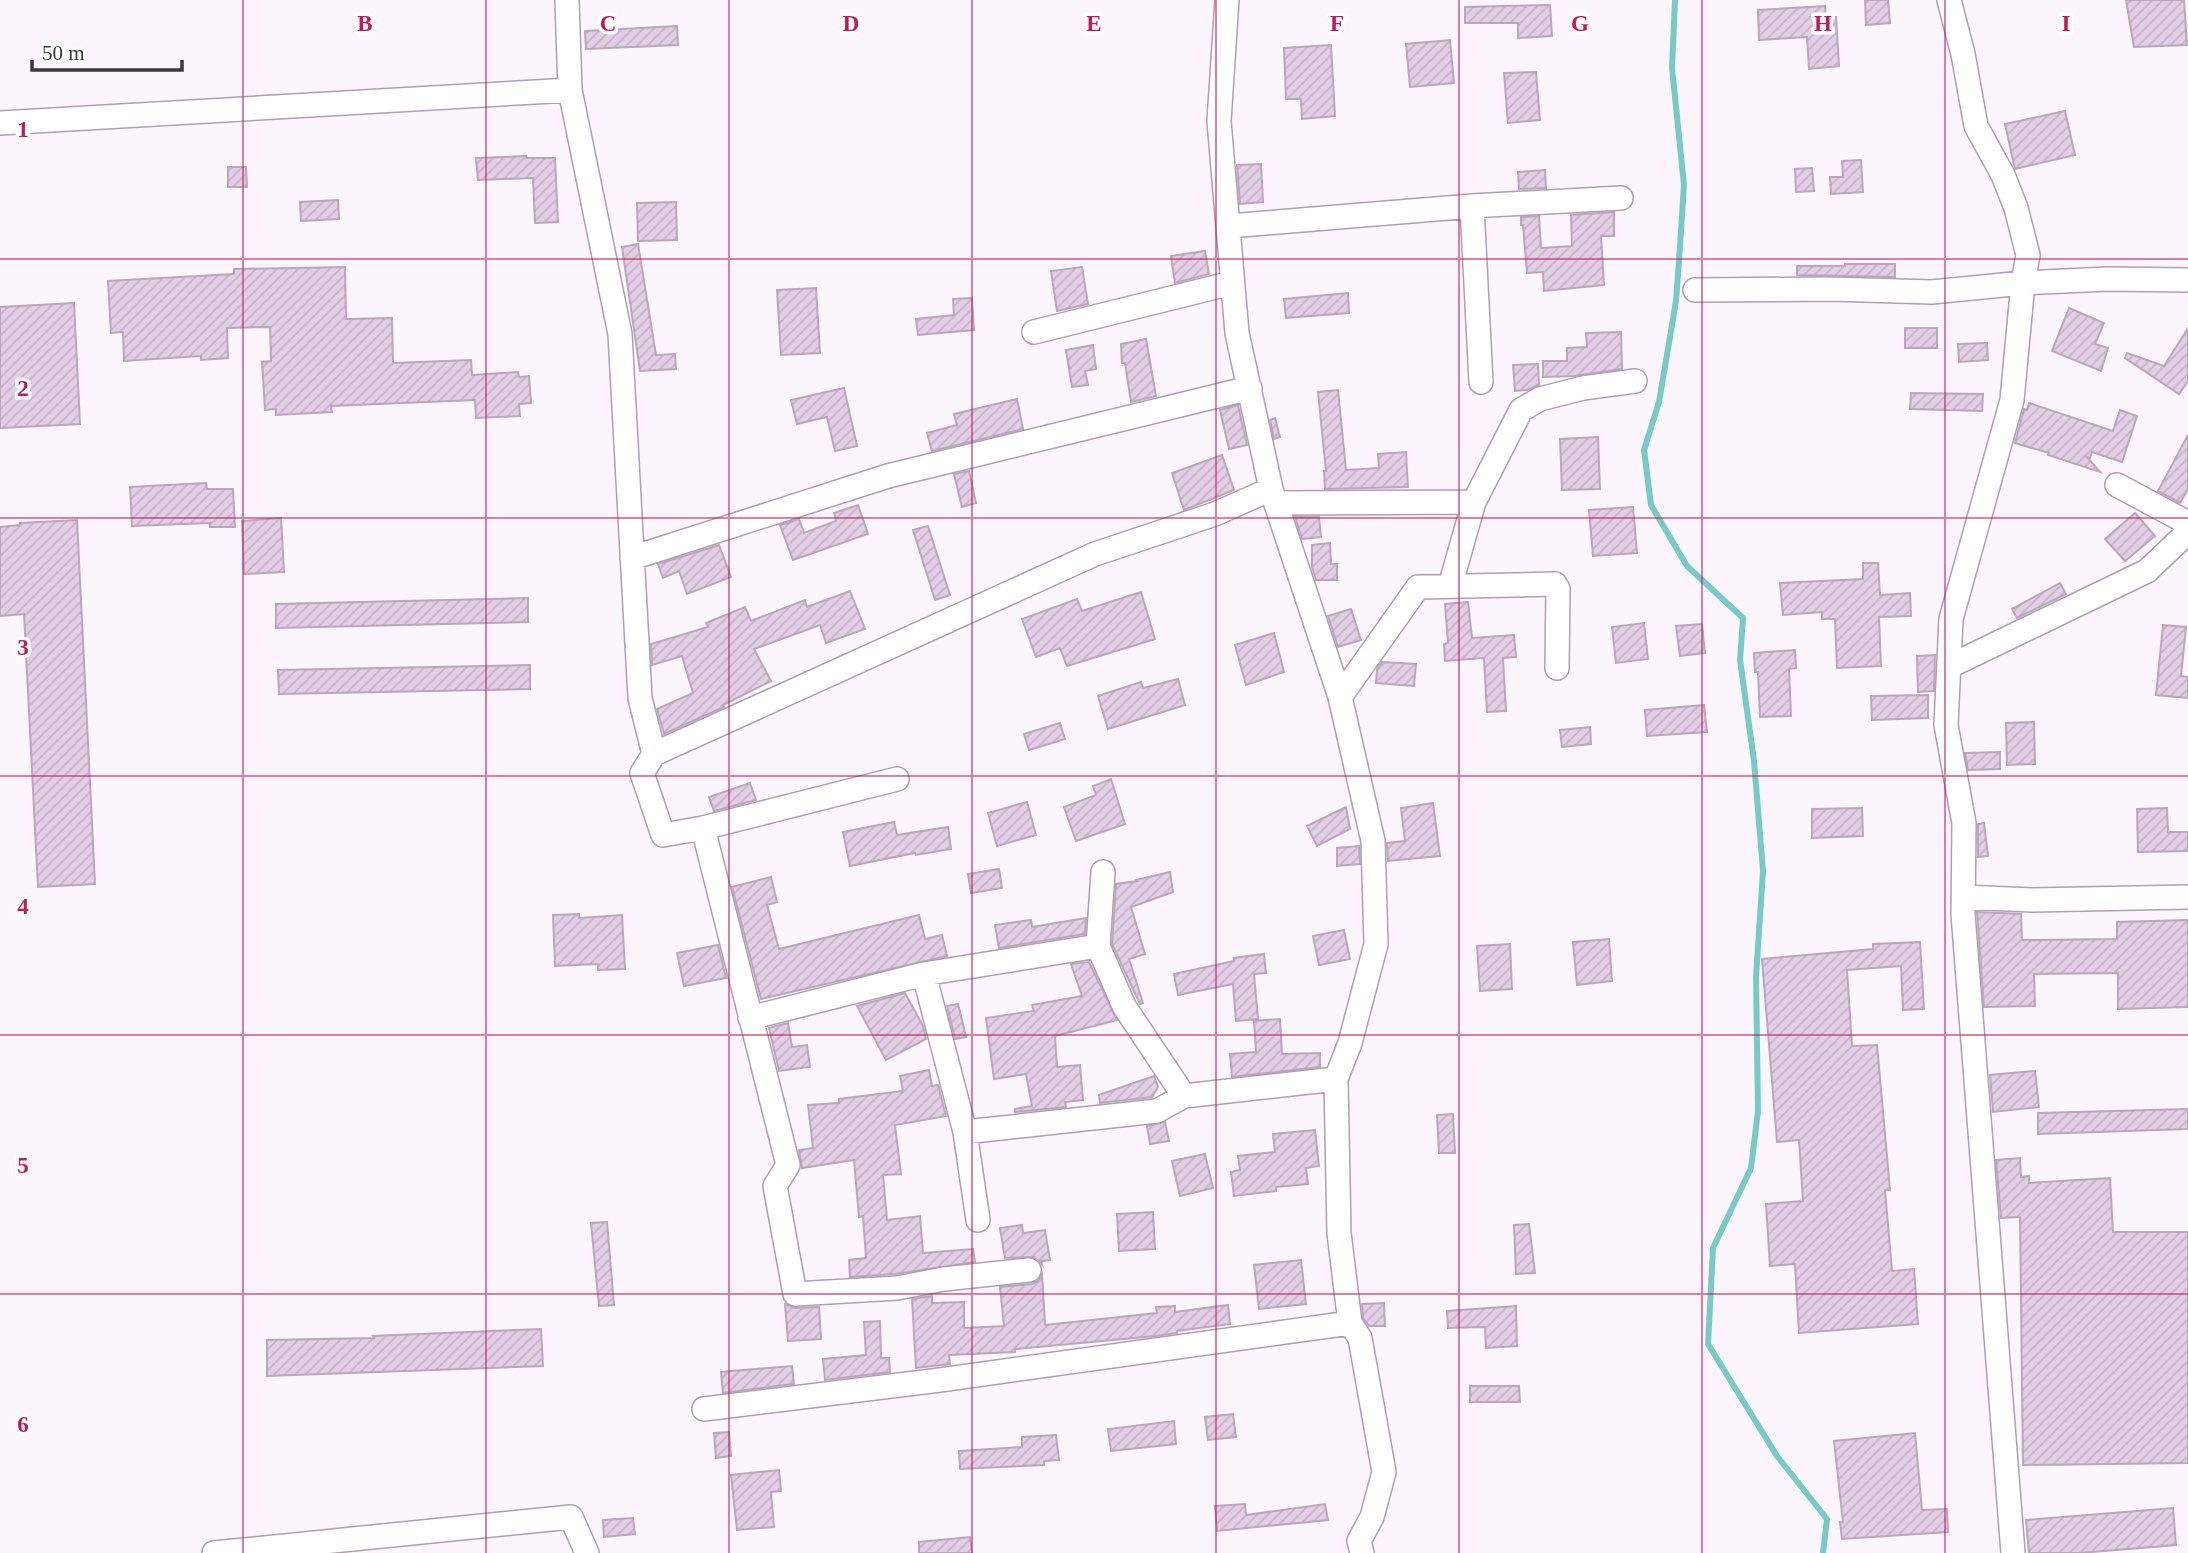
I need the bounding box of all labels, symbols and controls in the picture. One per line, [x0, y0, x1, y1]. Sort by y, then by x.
text: B [357, 11, 373, 36]
text: C [600, 11, 616, 36]
text: D [843, 11, 859, 36]
text: E [1086, 11, 1102, 36]
text: F [1330, 11, 1344, 36]
text: G [1571, 11, 1589, 36]
text: H [1814, 11, 1832, 36]
text: I [2062, 11, 2071, 36]
scale bar [32, 28, 182, 72]
text: 50 m [42, 41, 85, 65]
text: 1 [17, 117, 29, 142]
text: 2 [17, 376, 29, 401]
text: 3 [17, 635, 29, 660]
text: 4 [17, 894, 29, 919]
text: 5 [17, 1153, 29, 1178]
text: 6 [17, 1412, 29, 1437]

